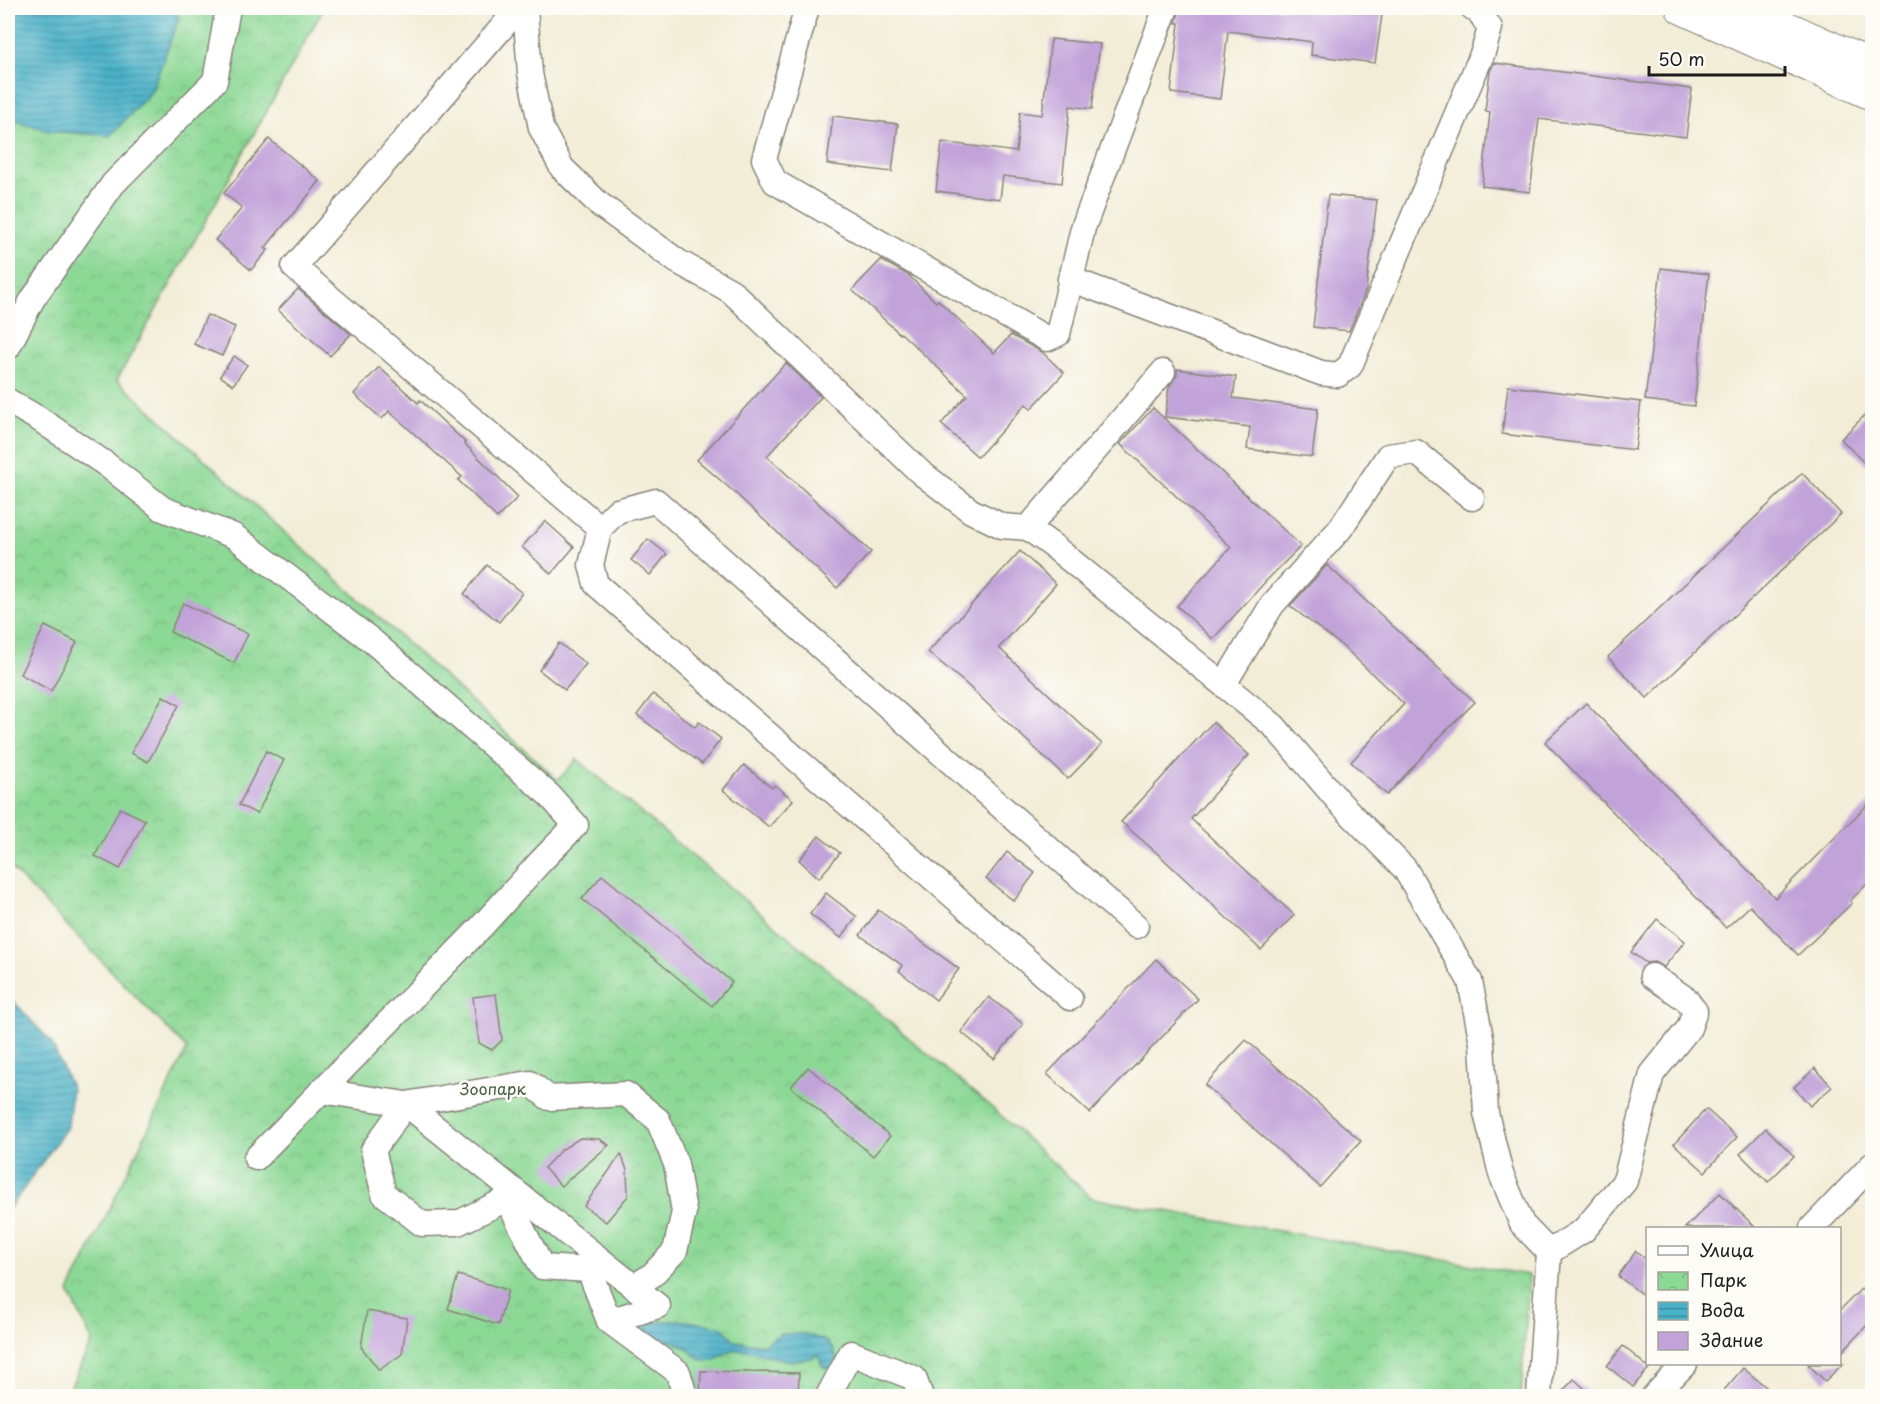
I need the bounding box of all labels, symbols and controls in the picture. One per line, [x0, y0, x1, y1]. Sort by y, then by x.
scale bar [1649, 39, 1786, 77]
text: 50 m [1658, 45, 1705, 72]
park label: Зоопарк [459, 1076, 526, 1100]
legend [1646, 1227, 1841, 1365]
text: Улица [1700, 1236, 1754, 1263]
text: Парк [1700, 1266, 1747, 1293]
text: Вода [1700, 1296, 1745, 1323]
text: Здание [1700, 1326, 1763, 1353]

